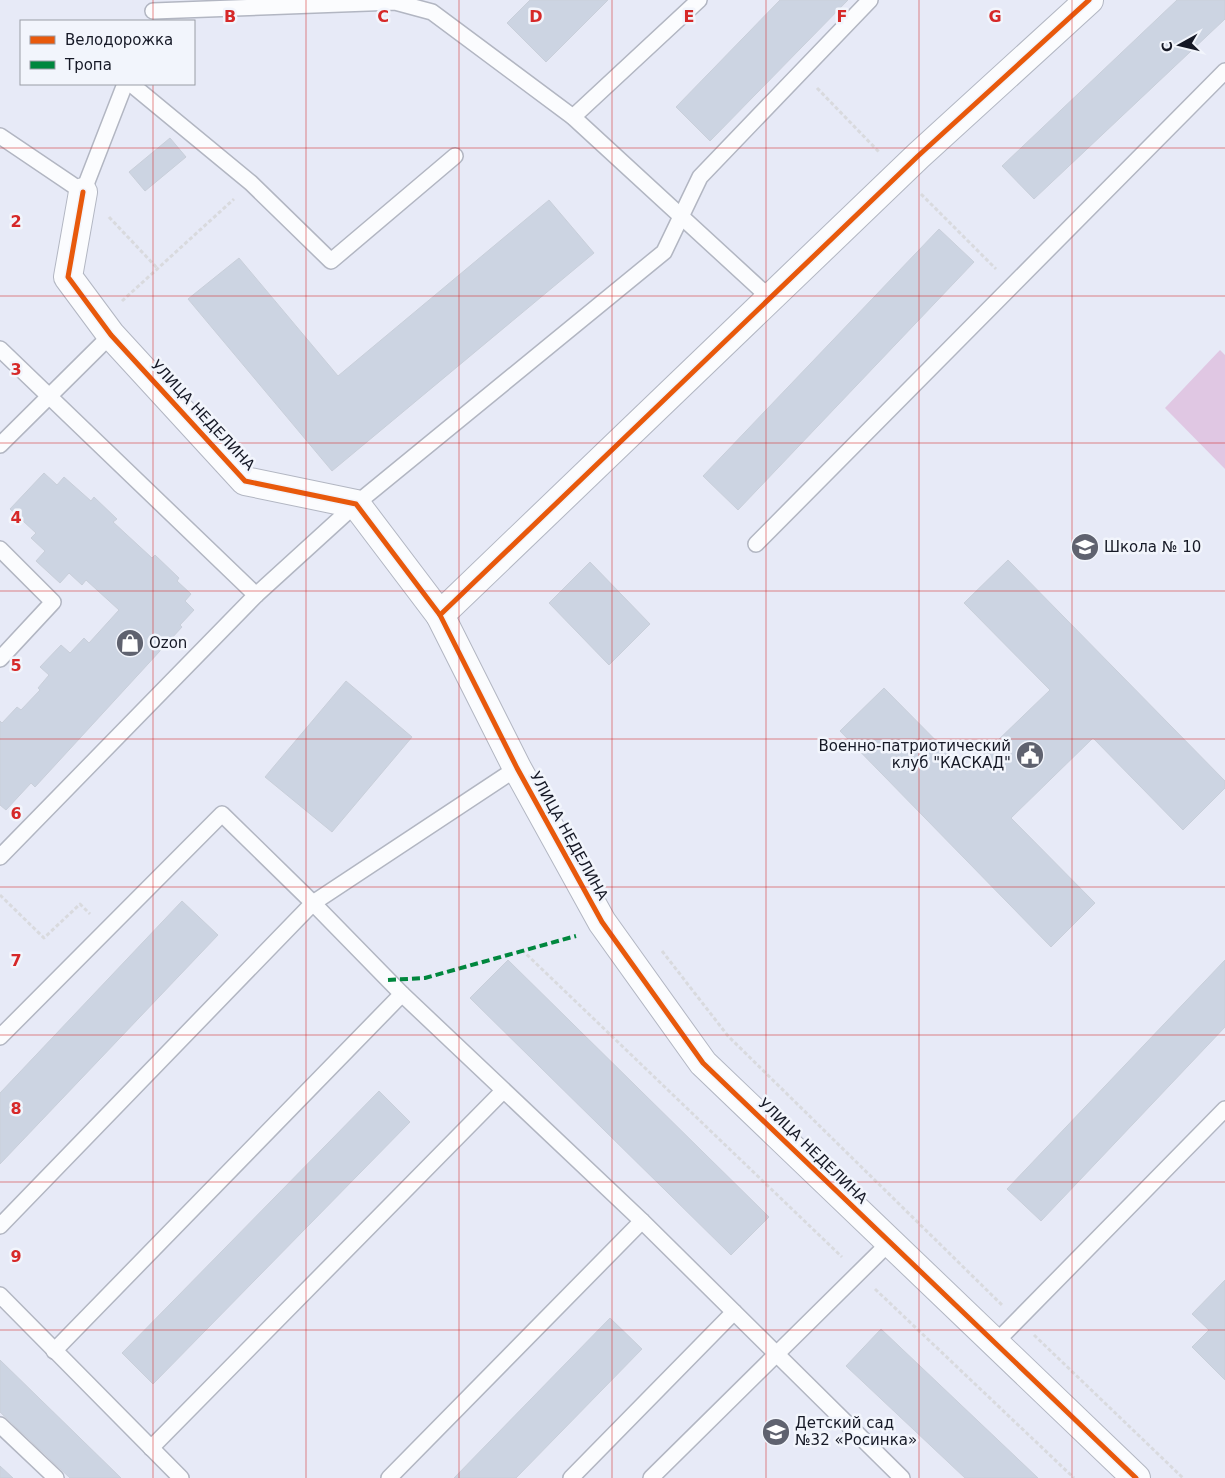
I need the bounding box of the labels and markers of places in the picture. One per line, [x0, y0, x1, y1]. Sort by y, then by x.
school or university icon: Школа № 10 [1070, 532, 1100, 562]
place label: Школа № 10 [1104, 538, 1201, 556]
shop icon: Ozon [115, 628, 145, 658]
place label: Ozon [149, 634, 187, 652]
place label: Военно-патриотический клуб "КАСКАД" [819, 737, 1011, 772]
public building icon: Военно-патриотический клуб "КАСКАД" [1015, 740, 1045, 770]
place label: Детский сад №32 «Росинка» [795, 1414, 917, 1449]
school or university icon: Детский сад №32 «Росинка» [761, 1417, 791, 1447]

